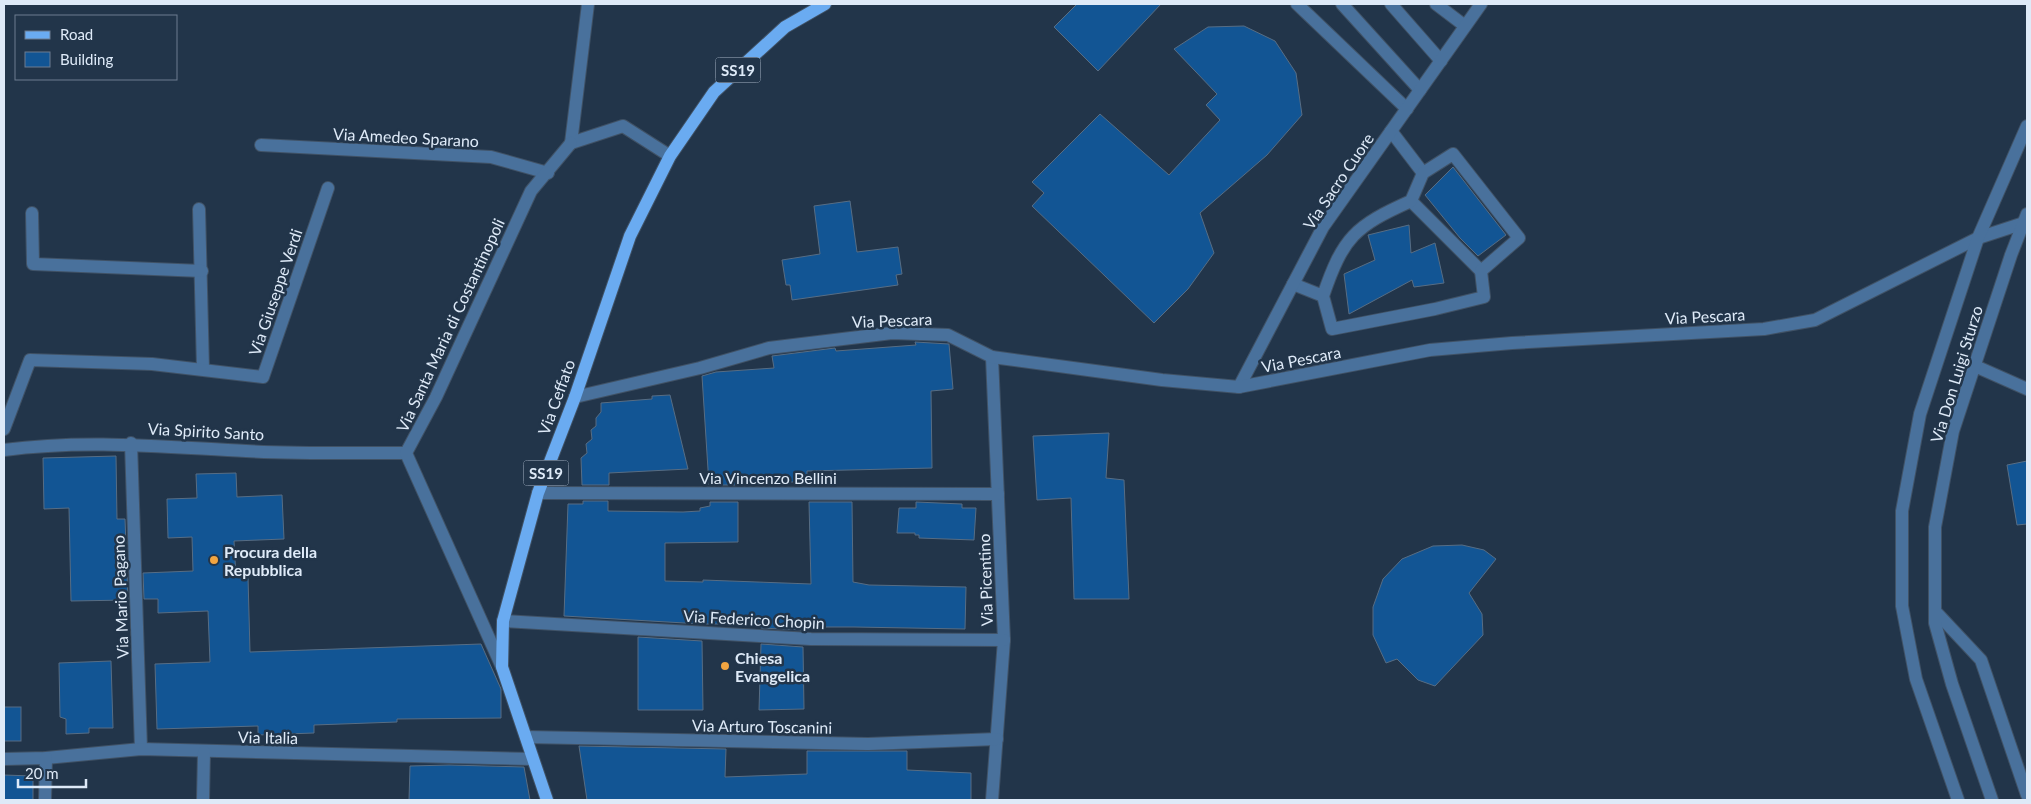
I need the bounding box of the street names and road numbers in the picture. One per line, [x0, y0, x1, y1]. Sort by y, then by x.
road number: SS19 [716, 58, 760, 82]
street label: Via Amedeo Sparano [332, 124, 480, 150]
street label: Via Sacro Cuore [1299, 129, 1377, 233]
street label: Via Santa Maria di Costantinopoli [392, 215, 508, 435]
street label: Via Giuseppe Verdi [244, 226, 306, 358]
street label: Via Don Luigi Sturzo [1926, 303, 1986, 445]
street label: Via Pescara [1664, 304, 1746, 328]
street label: Via Pescara [851, 309, 933, 331]
street label: Via Pescara [1260, 342, 1342, 376]
street label: Via Ceffato [534, 357, 578, 437]
street label: Via Spirito Santo [147, 418, 265, 444]
road number: SS19 [524, 460, 568, 486]
street label: Via Vincenzo Bellini [699, 468, 837, 487]
street label: Via Picentino [974, 533, 996, 627]
street label: Via Mario Pagano [108, 535, 132, 659]
street label: Via Federico Chopin [683, 606, 825, 632]
street label: Via Arturo Toscanini [692, 715, 832, 737]
street label: Via Italia [238, 727, 298, 747]

